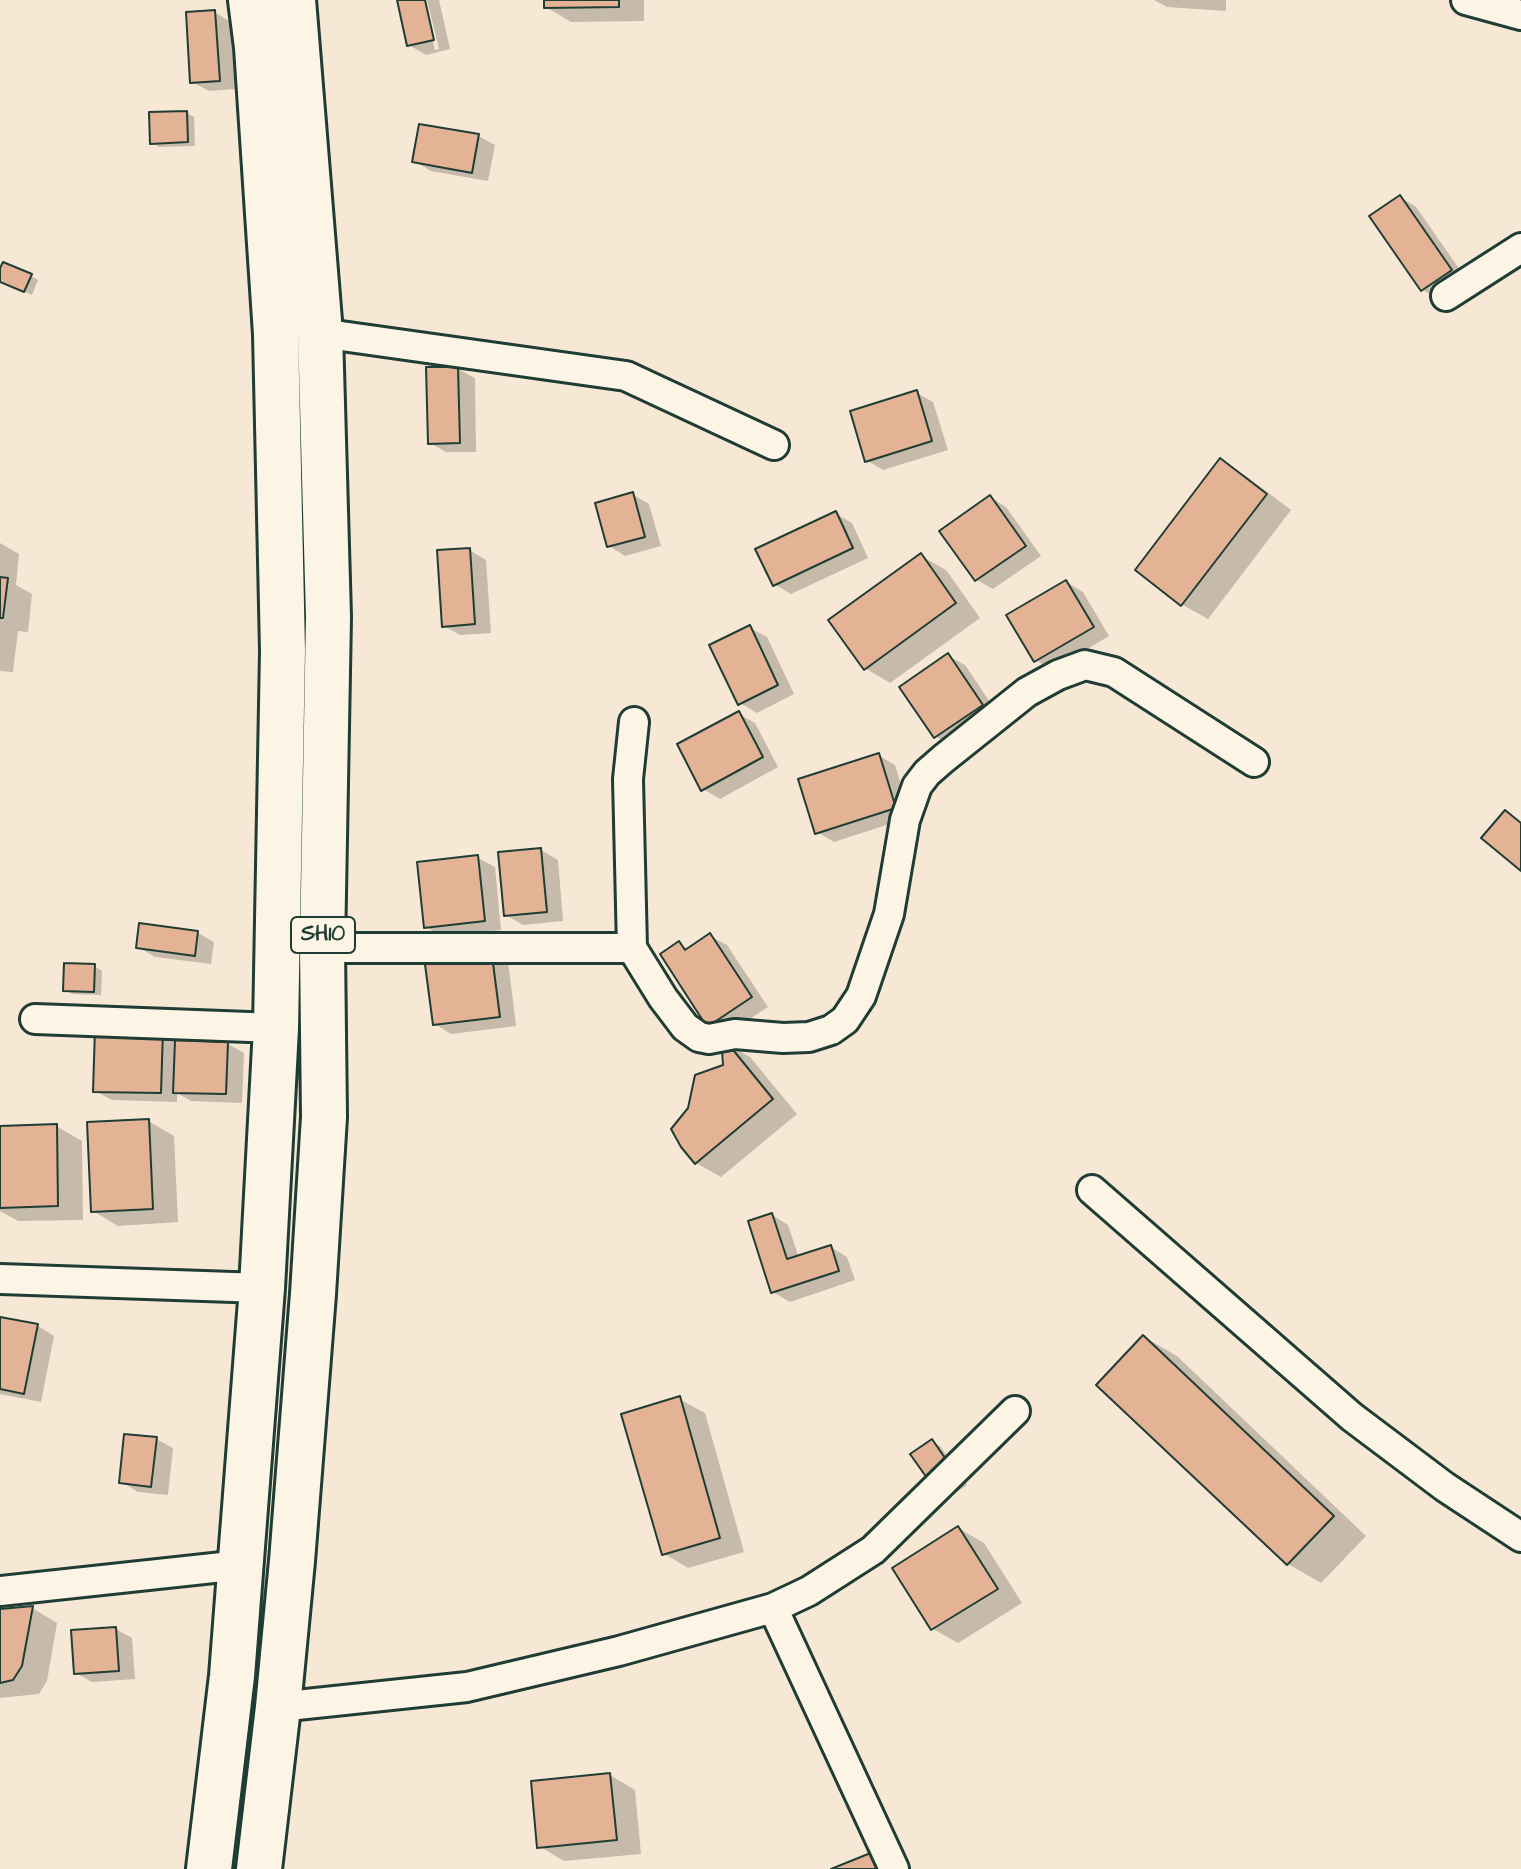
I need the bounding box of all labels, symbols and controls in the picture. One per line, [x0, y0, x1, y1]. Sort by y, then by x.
road number: SH10 [291, 917, 355, 953]

